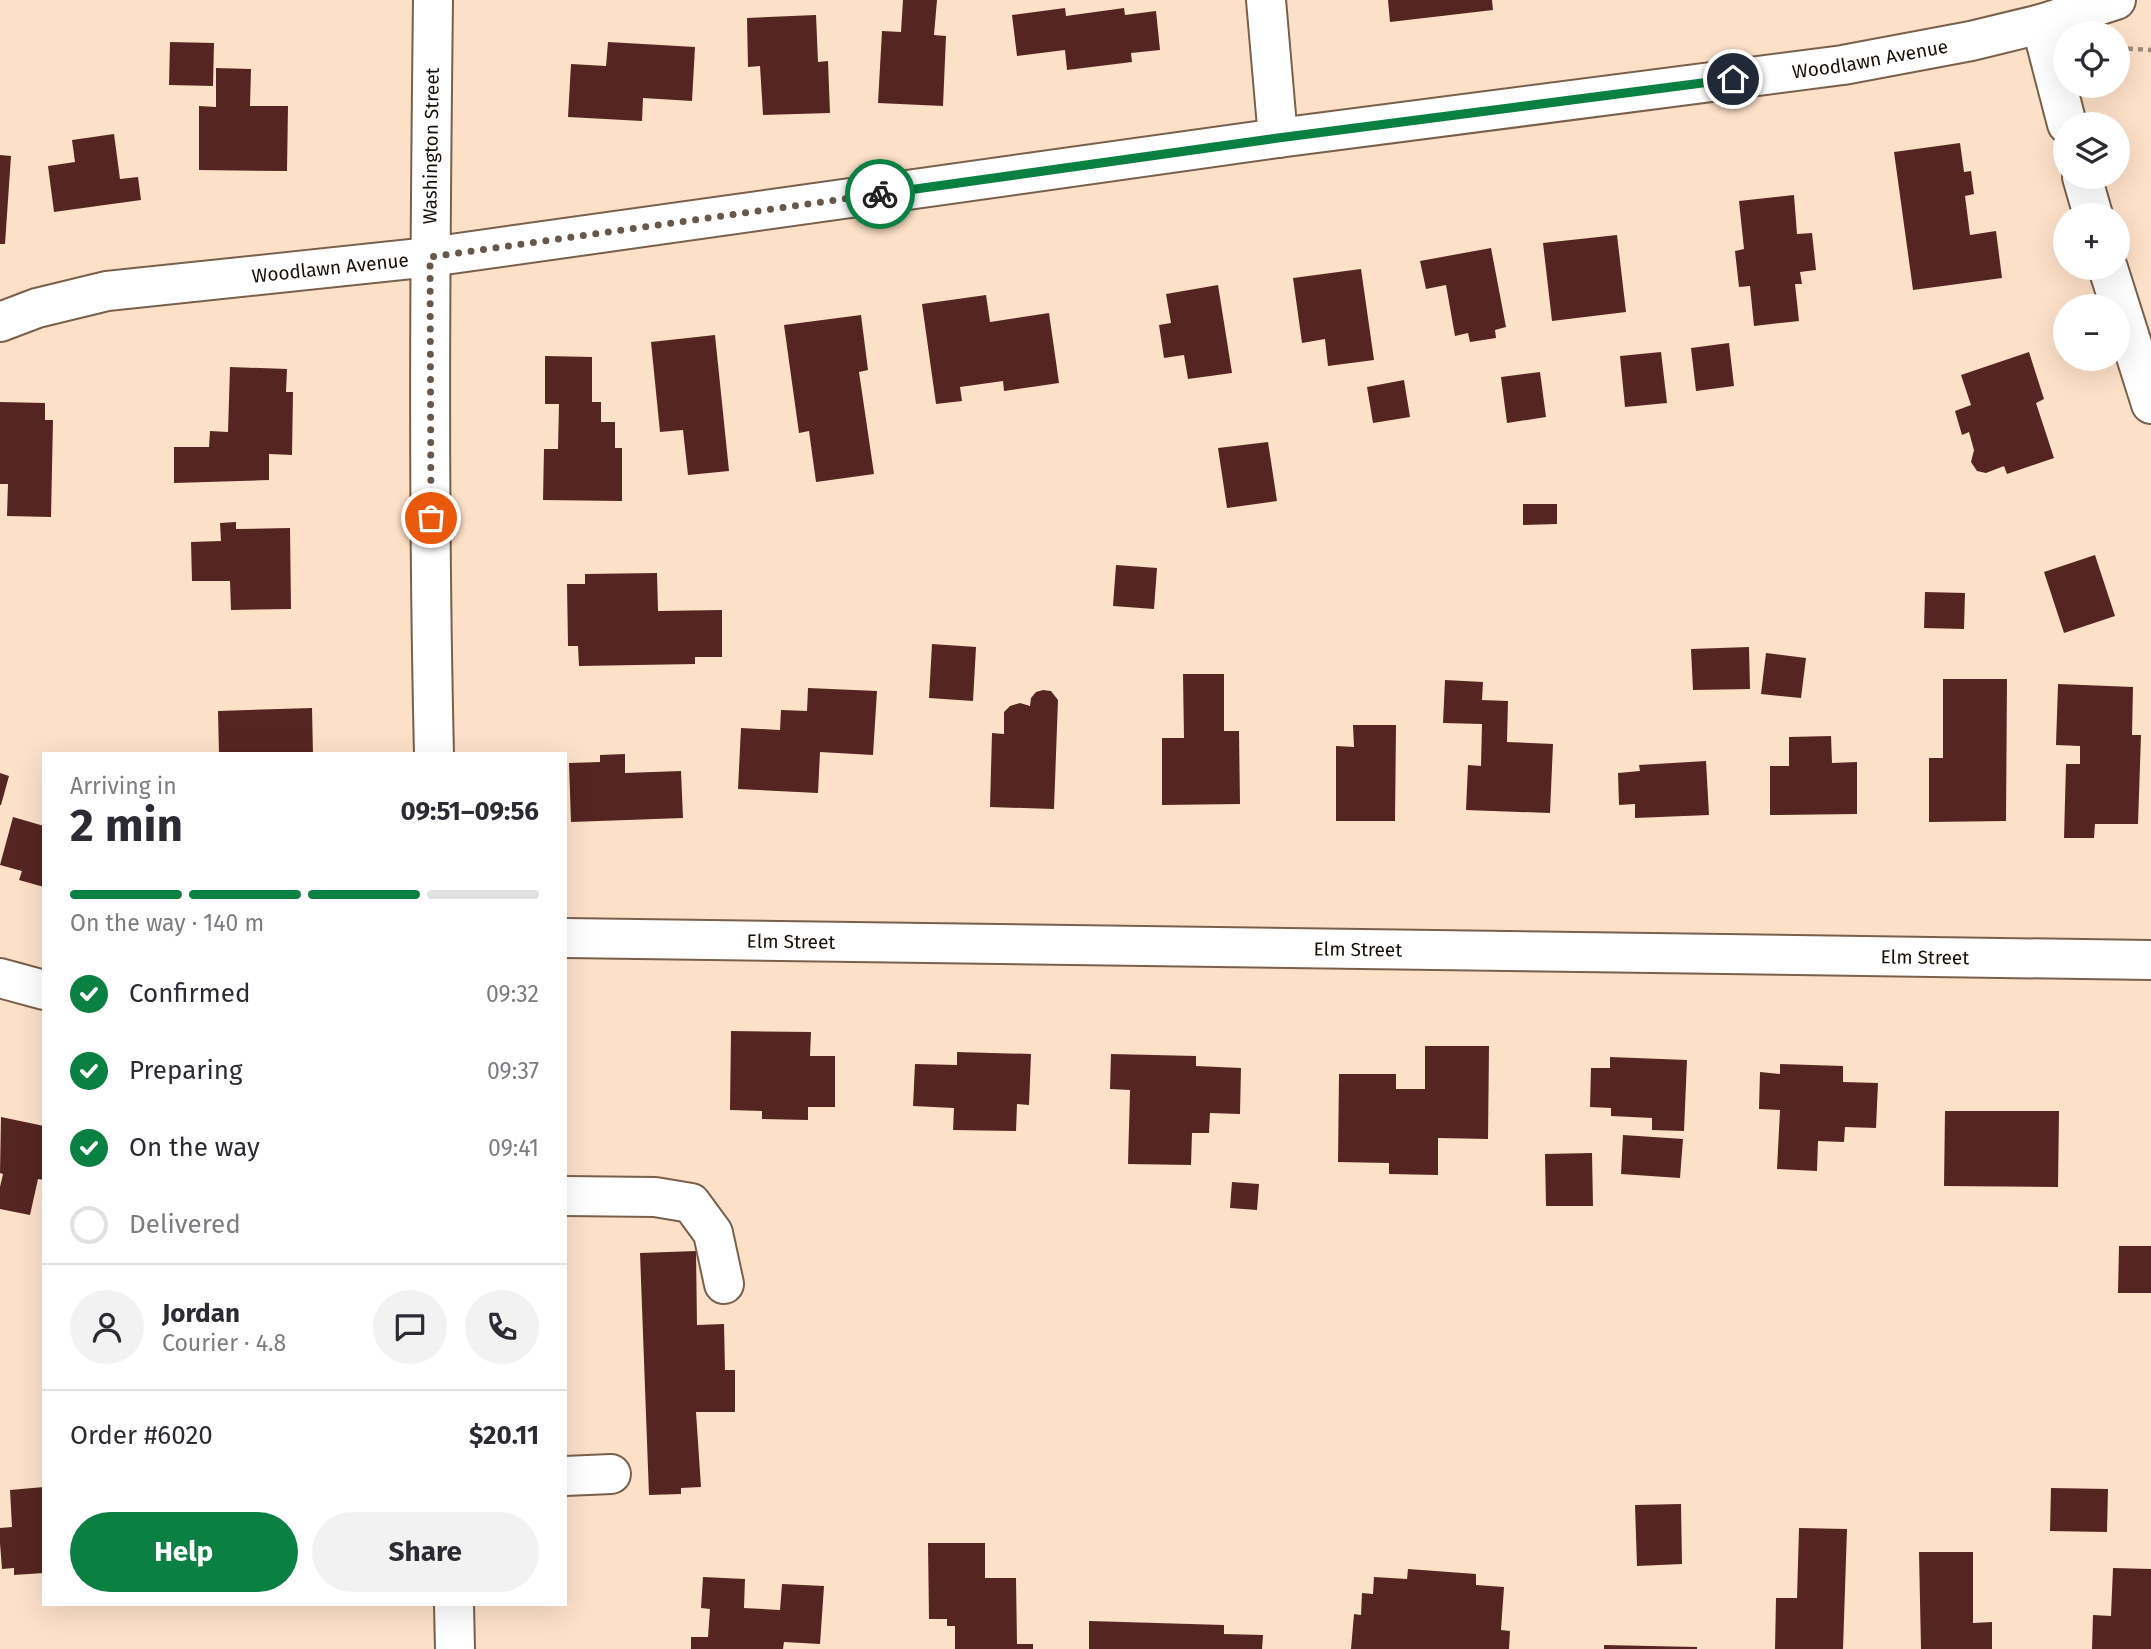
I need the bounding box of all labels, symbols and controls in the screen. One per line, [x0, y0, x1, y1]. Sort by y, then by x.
map controls [2053, 21, 2130, 371]
button: locate [2053, 21, 2130, 98]
street label: Woodlawn Avenue [1791, 34, 1950, 83]
pin [1703, 49, 1763, 109]
icon: home [1714, 60, 1752, 98]
street label: Washington Street [418, 67, 444, 225]
button: layers [2053, 112, 2130, 189]
courier [845, 159, 915, 229]
icon: bike [861, 175, 899, 213]
button: + [2053, 203, 2130, 280]
street label: Woodlawn Avenue [251, 248, 410, 287]
button: − [2053, 294, 2130, 371]
pin [401, 488, 461, 548]
icon: bag [412, 499, 450, 537]
text: Arriving in [70, 772, 177, 800]
text: 09:51–09:56 [400, 796, 539, 827]
text: 2 min [70, 798, 183, 853]
text: On the way · 140 m [70, 909, 264, 937]
street label: Elm Street [747, 929, 836, 953]
street label: Elm Street [1314, 937, 1402, 961]
street label: Elm Street [1880, 945, 1969, 969]
icon: check [70, 975, 108, 1013]
text: Confirmed [129, 978, 250, 1009]
text: 09:32 [486, 980, 539, 1008]
icon: check [70, 1052, 108, 1090]
text: Preparing [129, 1055, 242, 1086]
text: 09:37 [487, 1057, 539, 1085]
icon: check [70, 1129, 108, 1167]
text: On the way [129, 1132, 260, 1163]
text: 09:41 [488, 1134, 539, 1162]
text: Delivered [129, 1209, 241, 1240]
button: person [70, 1290, 144, 1364]
button: chat [373, 1290, 447, 1364]
button: phone [465, 1290, 539, 1364]
text: Jordan [162, 1298, 240, 1329]
text: Courier · 4.8 [162, 1329, 286, 1357]
text: Order #6020 [70, 1420, 213, 1451]
text: $20.11 [469, 1420, 539, 1451]
button: Help [70, 1512, 298, 1592]
button: Share [312, 1512, 539, 1592]

